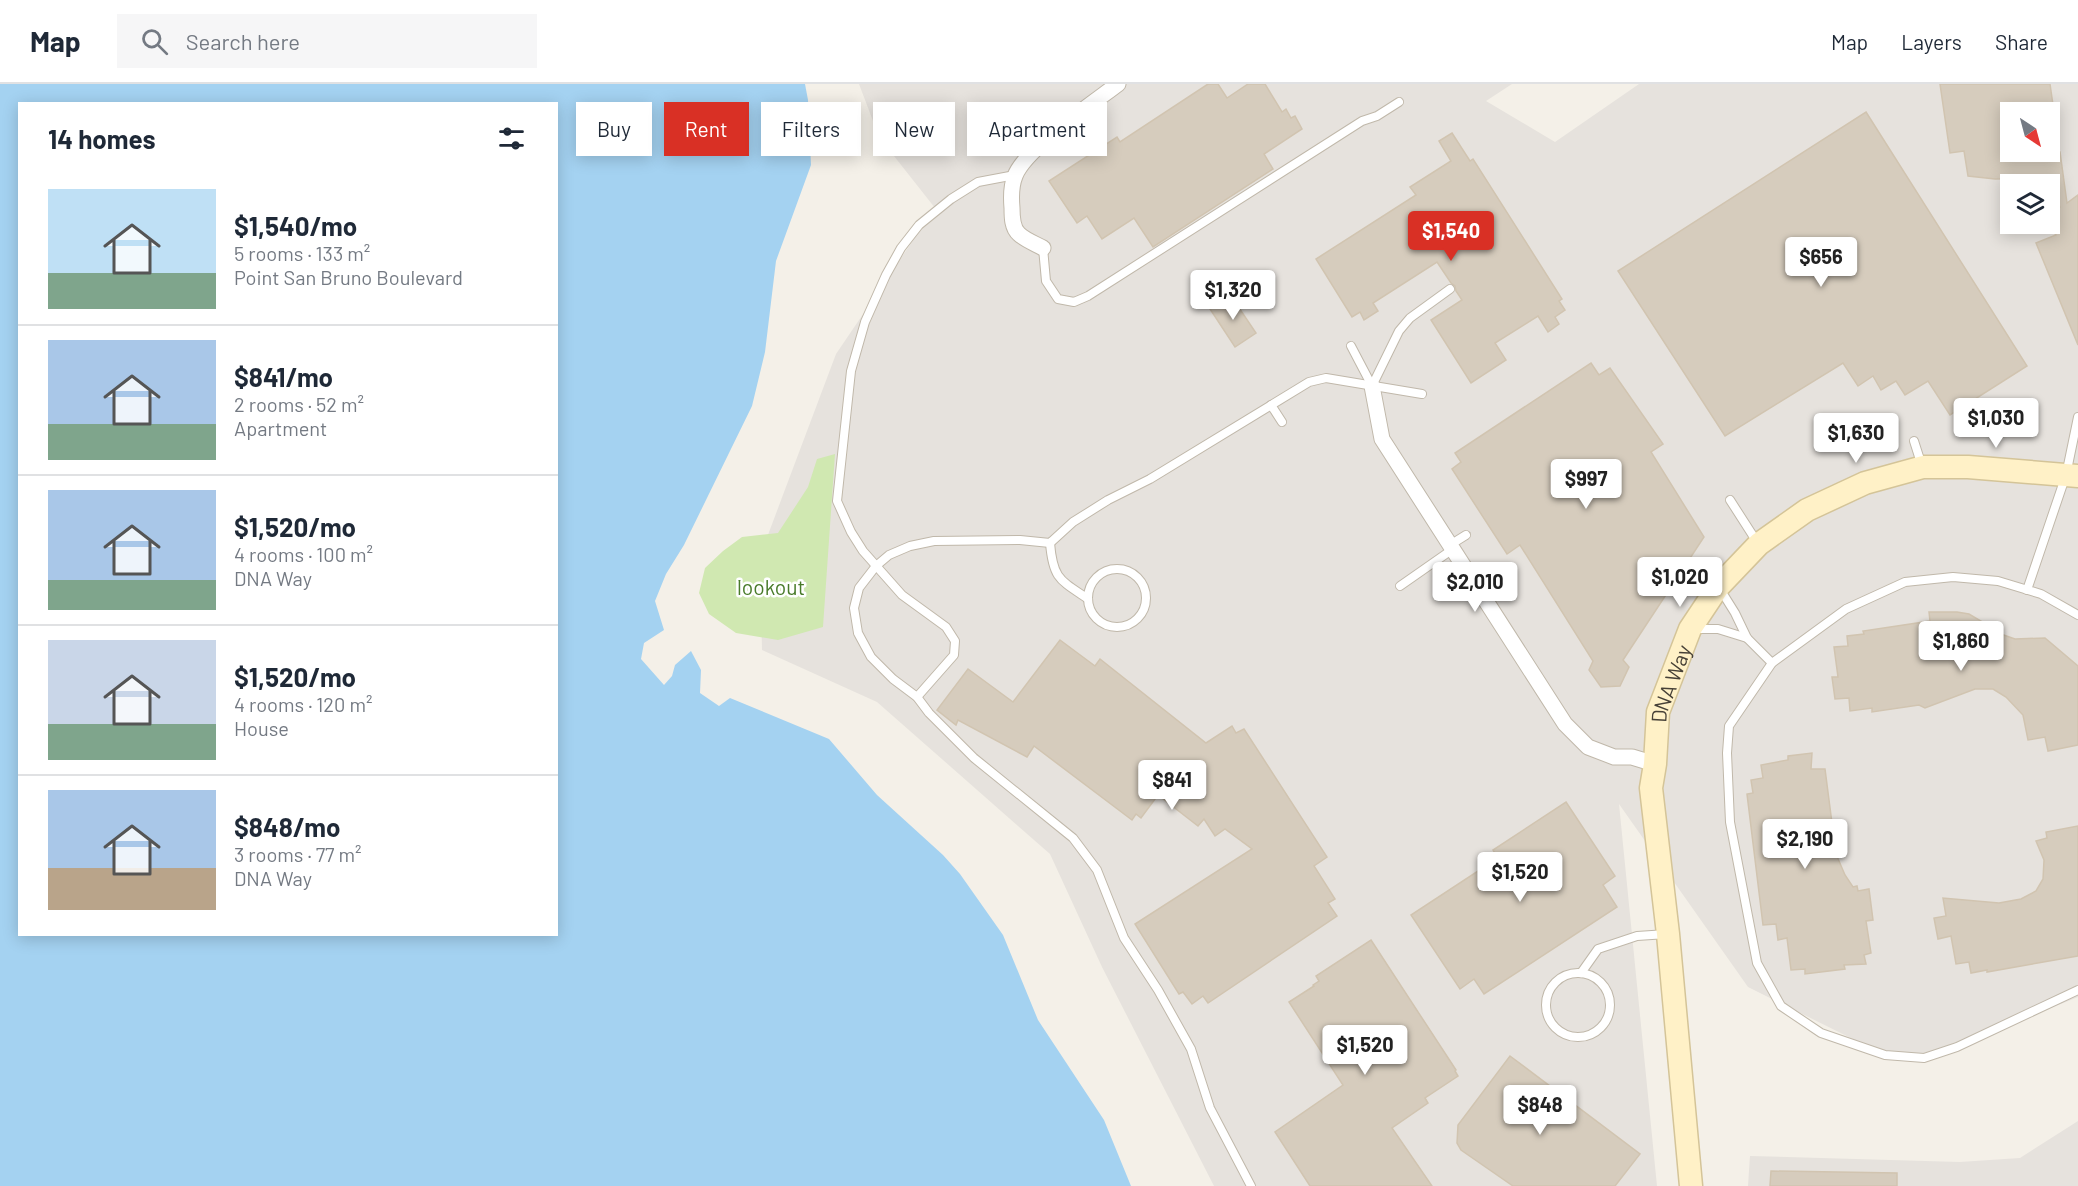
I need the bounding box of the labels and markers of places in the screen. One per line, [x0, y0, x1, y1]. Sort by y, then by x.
pin: $1,540 [1402, 211, 1500, 262]
pin: $656 [1785, 237, 1857, 288]
pin: $1,320 [1184, 270, 1282, 321]
pin: $1,030 [1947, 398, 2045, 449]
pin: $1,630 [1807, 413, 1905, 464]
pin: $997 [1550, 459, 1622, 510]
pin: $1,020 [1631, 557, 1729, 608]
pin: $2,010 [1426, 562, 1524, 613]
pin: $1,860 [1912, 621, 2010, 672]
pin: $841 [1136, 760, 1208, 811]
pin: $2,190 [1756, 819, 1854, 870]
pin: $1,520 [1471, 852, 1569, 903]
pin: $1,520 [1316, 1025, 1414, 1076]
pin: $848 [1504, 1085, 1576, 1136]

